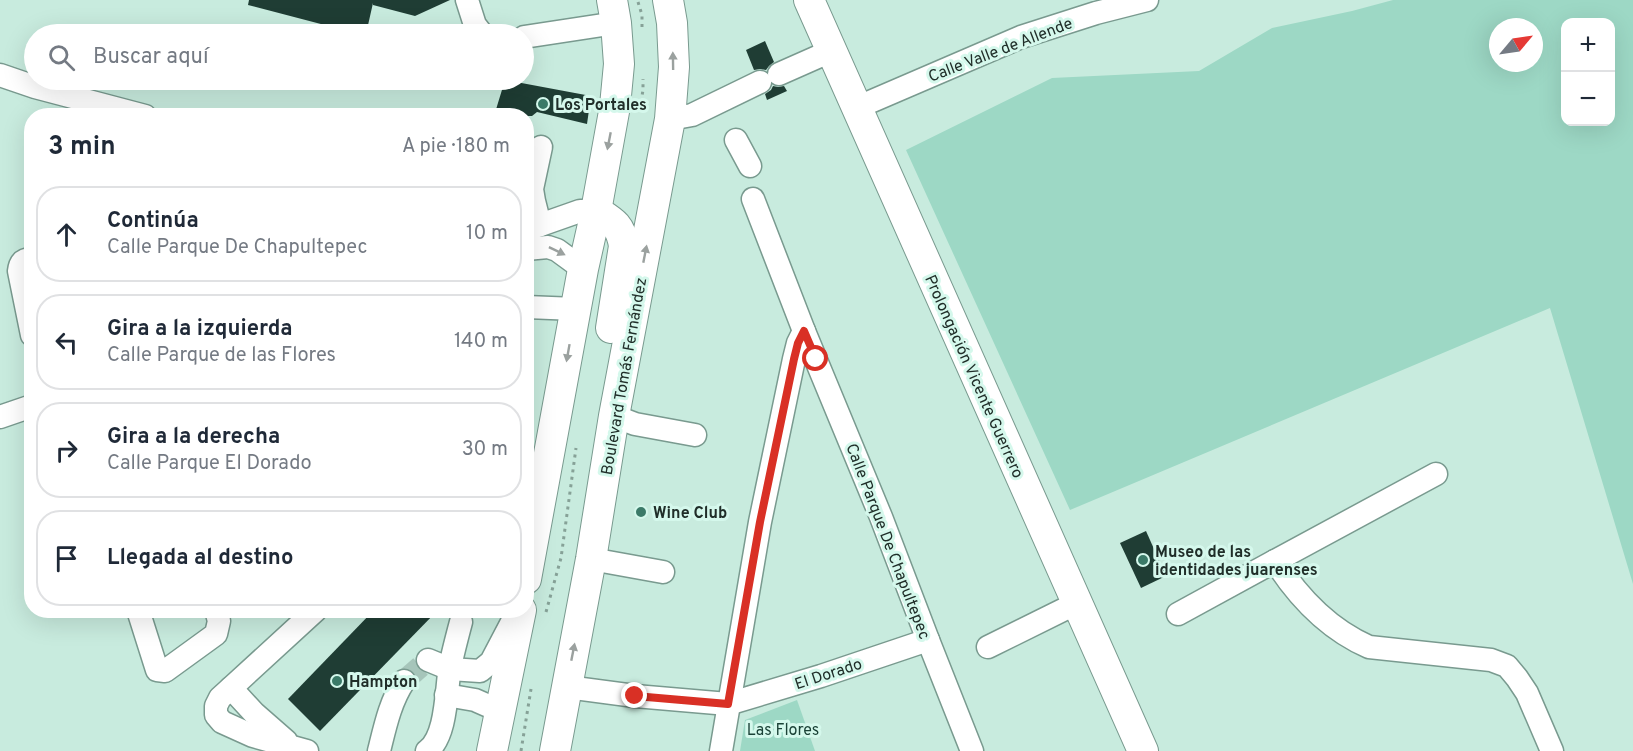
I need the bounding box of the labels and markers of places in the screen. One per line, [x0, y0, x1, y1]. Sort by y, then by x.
place label: Los Portales [555, 96, 647, 116]
marker: Los Portales [536, 97, 550, 111]
place label: Wine Club [653, 504, 727, 524]
marker: Wine Club [634, 505, 648, 519]
place label: Museo de las identidades juarenses [1155, 543, 1318, 581]
marker: Museo de las identidades juarenses [1136, 553, 1150, 567]
place label: Hampton [349, 673, 417, 693]
marker: Hampton [330, 674, 344, 688]

